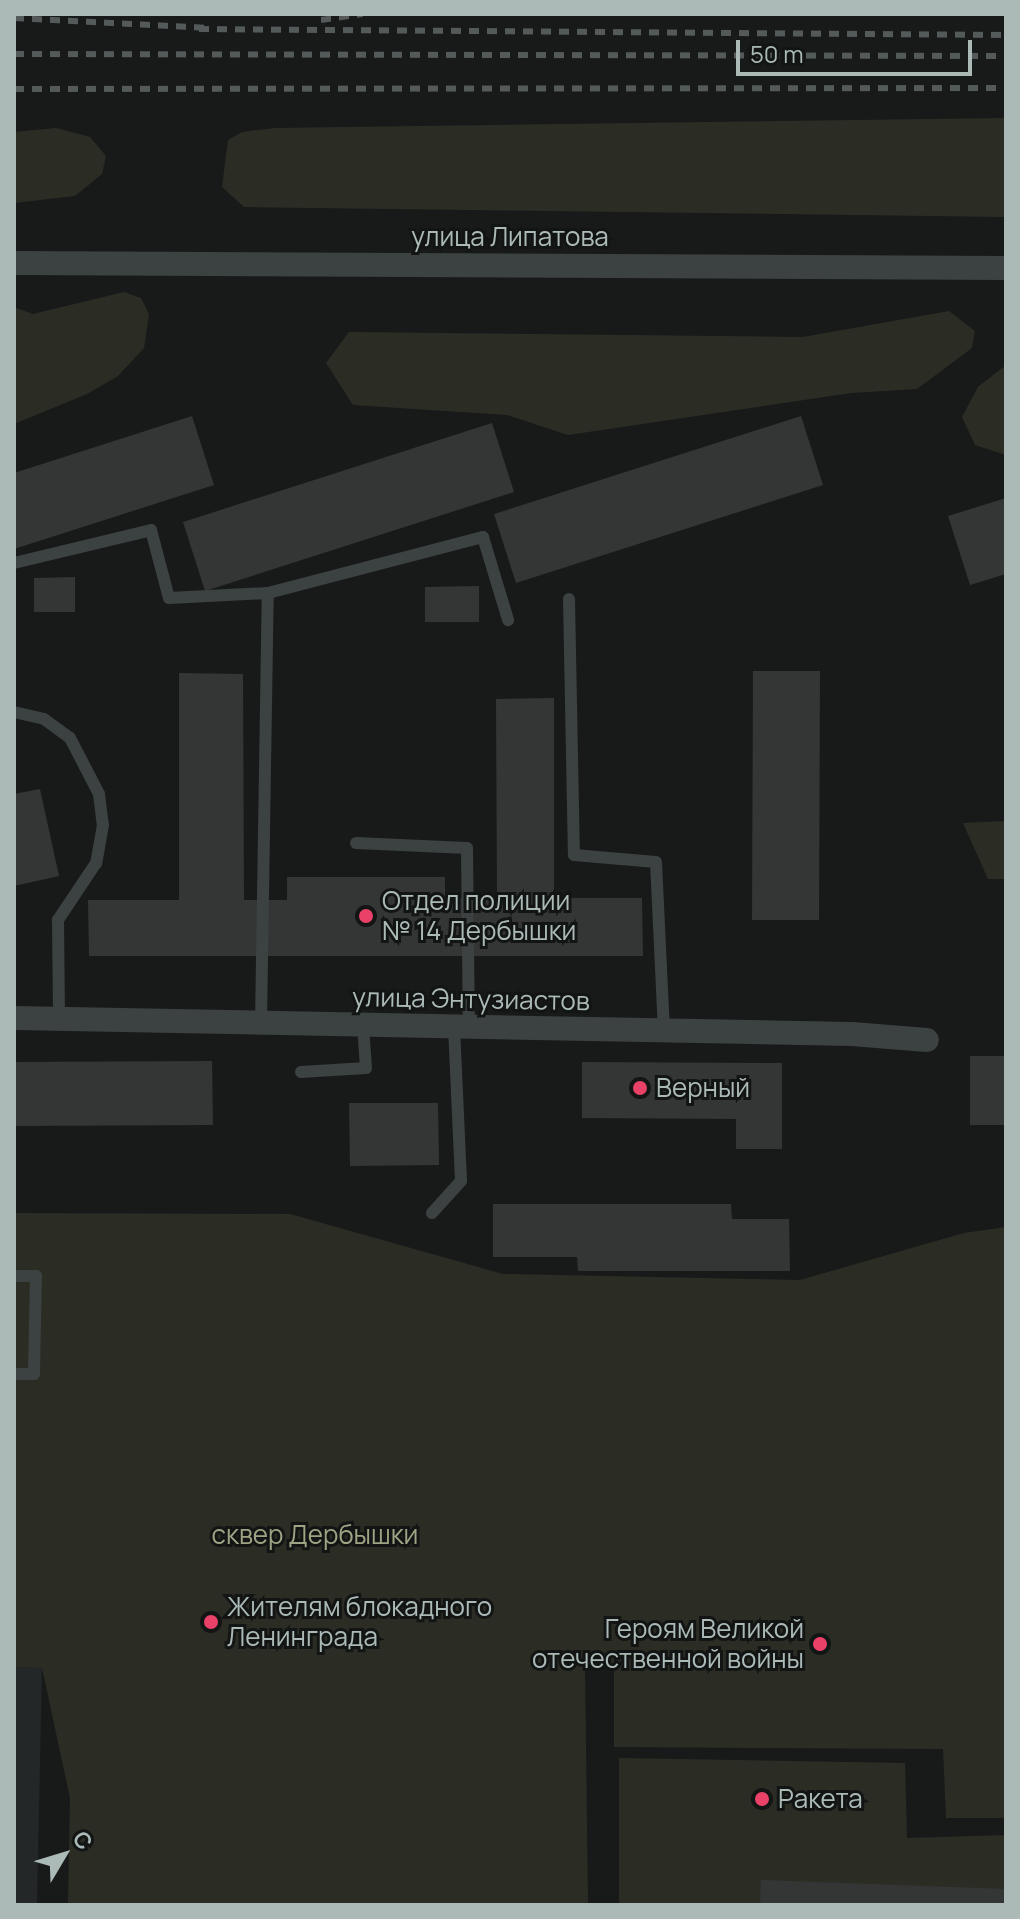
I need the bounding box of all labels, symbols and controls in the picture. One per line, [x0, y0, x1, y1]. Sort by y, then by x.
scale bar [740, 24, 976, 74]
text: 50 m [750, 37, 804, 70]
street label: улица Липатова [411, 221, 609, 253]
place label: Отдел полиции № 14 Дербышки [382, 885, 576, 946]
marker: Отдел полиции № 14 Дербышки [357, 907, 375, 925]
street label: улица Энтузиастов [352, 981, 590, 1017]
place label: Верный [656, 1072, 750, 1104]
marker: Верный [631, 1079, 649, 1097]
park label: сквер Дербышки [212, 1519, 418, 1551]
place label: Жителям блокадного Ленинграда [227, 1591, 492, 1652]
marker: Жителям блокадного Ленинграда [202, 1613, 220, 1631]
place label: Героям Великой отечественной войны [532, 1613, 804, 1674]
marker: Героям Великой отечественной войны [811, 1635, 829, 1653]
place label: Ракета [778, 1783, 863, 1815]
marker: Ракета [753, 1790, 771, 1808]
north arrow [24, 1815, 104, 1895]
text: С [66, 1825, 100, 1856]

